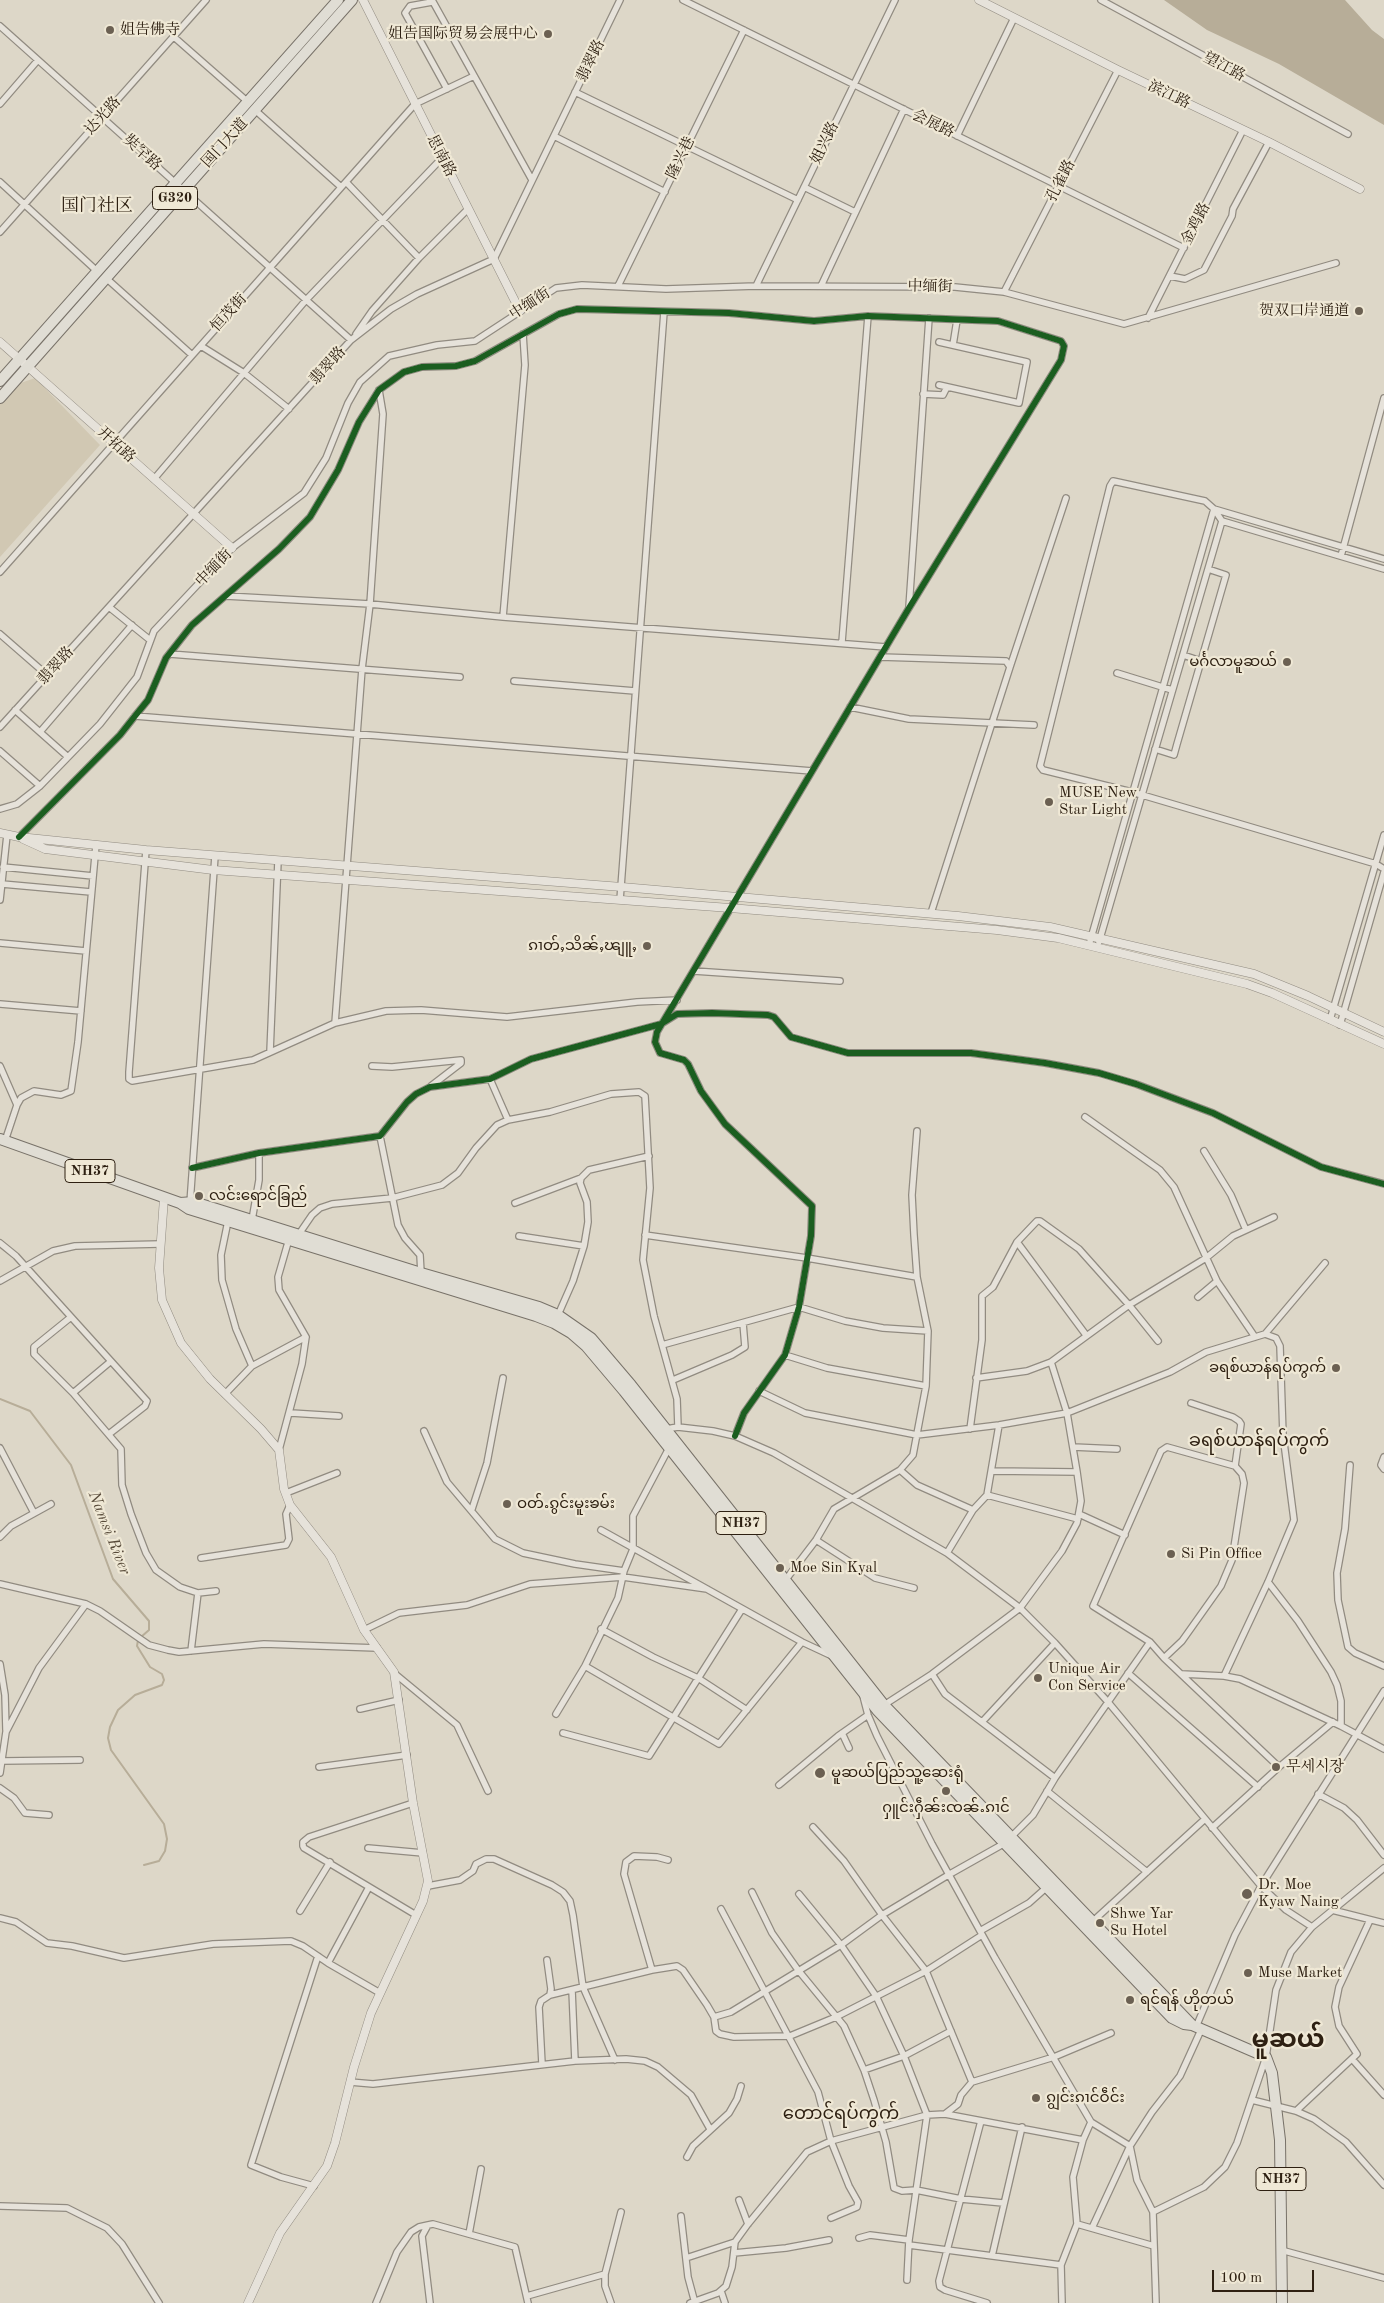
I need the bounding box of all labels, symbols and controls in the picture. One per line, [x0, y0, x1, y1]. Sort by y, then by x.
place label: 姐告佛寺 [120, 21, 180, 39]
marker: 姐告佛寺 [104, 24, 116, 36]
place label: 姐告国际贸易会展中心 [388, 25, 538, 43]
marker: 姐告国际贸易会展中心 [542, 28, 554, 40]
street label: 翡翠路 [573, 37, 609, 85]
street label: 望江路 [1200, 48, 1248, 86]
street label: 滨江路 [1145, 77, 1193, 113]
street label: 达光路 [81, 93, 125, 139]
street label: 会展路 [909, 106, 957, 142]
street label: 国门大道 [198, 115, 252, 171]
street label: 姐兴路 [807, 119, 843, 167]
street label: 奘罕路 [119, 131, 165, 175]
street label: 思南路 [423, 132, 459, 180]
street label: 隆兴巷 [663, 134, 699, 182]
street label: 孔雀路 [1043, 157, 1079, 205]
road number: G320 [152, 187, 198, 210]
district label: 国门社区 [61, 195, 133, 217]
street label: 金鸡路 [1178, 200, 1214, 248]
street label: 中缅街 [907, 278, 953, 296]
street label: 中缅街 [506, 284, 554, 324]
street label: 恒茂街 [207, 290, 251, 336]
place label: 贺双口岸通道 [1259, 302, 1349, 320]
marker: 贺双口岸通道 [1353, 305, 1365, 317]
street label: 翡翠路 [306, 343, 350, 389]
street label: 开拓路 [93, 423, 139, 467]
street label: 中缅街 [192, 546, 236, 590]
street label: 翡翠路 [34, 643, 78, 689]
place label: မင်္ဂလာမူဆယ် [1189, 653, 1277, 671]
marker: မင်္ဂလာမူဆယ် [1281, 656, 1293, 668]
place label: MUSE New Star Light [1059, 784, 1137, 819]
marker: MUSE New Star Light [1043, 796, 1055, 808]
place label: ၵၢတ်ႇသိၼ်ႇၽျူႇ [528, 937, 637, 955]
marker: ၵၢတ်ႇသိၼ်ႇၽျူႇ [641, 940, 653, 952]
road number: NH37 [65, 1160, 115, 1182]
place label: လင်းရောင်ခြည် [209, 1187, 307, 1205]
marker: လင်းရောင်ခြည် [193, 1190, 205, 1202]
place label: ခရစ်ယာန်ရပ်ကွက် [1209, 1359, 1326, 1377]
marker: ခရစ်ယာန်ရပ်ကွက် [1330, 1362, 1342, 1374]
district label: ခရစ်ယာန်ရပ်ကွက် [1189, 1430, 1329, 1452]
water label: Namsi River [84, 1488, 134, 1578]
place label: ဝတ်ႉၵွင်းမူးၶမ်း [517, 1495, 615, 1513]
marker: ဝတ်ႉၵွင်းမူးၶမ်း [501, 1498, 513, 1510]
road number: NH37 [716, 1512, 766, 1535]
place label: Si Pin Office [1181, 1545, 1262, 1563]
marker: Si Pin Office [1165, 1548, 1177, 1560]
place label: Moe Sin Kyal [790, 1559, 877, 1577]
marker: Moe Sin Kyal [774, 1562, 786, 1574]
place label: Unique Air Con Service [1048, 1660, 1126, 1695]
marker: Unique Air Con Service [1032, 1672, 1044, 1684]
place label: 무세시장 [1286, 1758, 1344, 1776]
marker: 무세시장 [1270, 1761, 1282, 1773]
place label: မူဆယ်ပြည်သူ့ဆေးရုံ [831, 1764, 964, 1782]
marker: မူဆယ်ပြည်သူ့ဆေးရုံ [813, 1766, 827, 1780]
marker: ႁူင်းႁဵၼ်းၸၼ်ႉၵၢင် [940, 1785, 952, 1797]
place label: ႁူင်းႁဵၼ်းၸၼ်ႉၵၢင် [882, 1799, 1010, 1817]
place label: Dr. Moe Kyaw Naing [1258, 1876, 1339, 1911]
marker: Dr. Moe Kyaw Naing [1240, 1887, 1254, 1901]
place label: Shwe Yar Su Hotel [1110, 1905, 1173, 1940]
marker: Shwe Yar Su Hotel [1094, 1917, 1106, 1929]
place label: Muse Market [1258, 1964, 1342, 1982]
marker: Muse Market [1242, 1967, 1254, 1979]
place label: ရင်ရန် ဟိုတယ် [1140, 1991, 1234, 2009]
marker: ရင်ရန် ဟိုတယ် [1124, 1994, 1136, 2006]
district label: မူဆယ် [1252, 2025, 1324, 2055]
place label: ၵျွင်းၵၢင်ဝဵင်း [1046, 2089, 1125, 2107]
marker: ၵျွင်းၵၢင်ဝဵင်း [1030, 2092, 1042, 2104]
district label: တောင်ရပ်ကွက် [783, 2103, 899, 2125]
road number: NH37 [1256, 2168, 1306, 2190]
scale bar [1214, 2260, 1316, 2292]
text: 100 m [1220, 2271, 1262, 2286]

